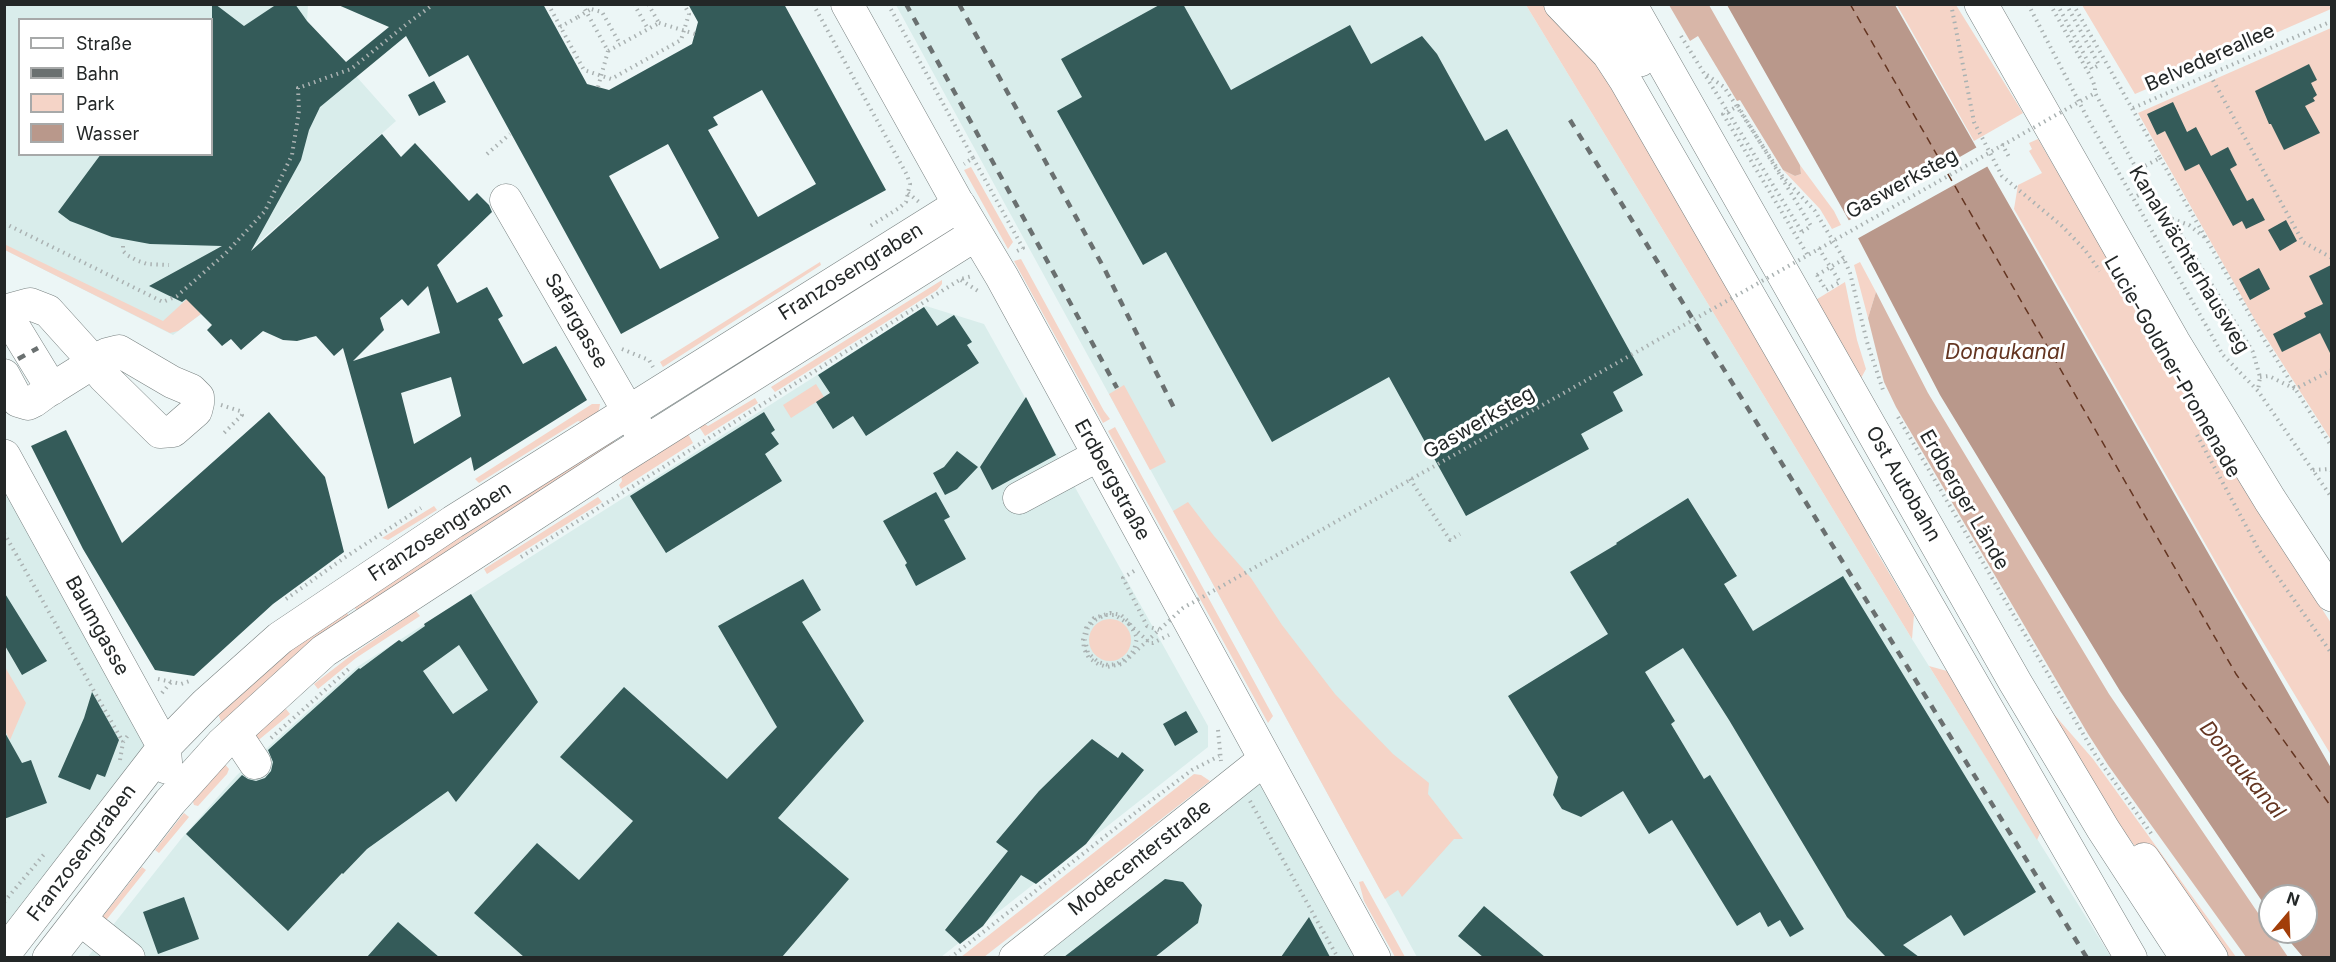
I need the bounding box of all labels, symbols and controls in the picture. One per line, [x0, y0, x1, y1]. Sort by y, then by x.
legend [18, 18, 213, 156]
street label: Belvedereallee [2141, 19, 2279, 97]
text: Straße [76, 33, 132, 54]
text: Bahn [76, 63, 119, 84]
text: Park [76, 93, 115, 114]
text: Wasser [76, 123, 139, 144]
street label: Gaswerksteg [1842, 143, 1962, 225]
street label: Kanalwächterhausweg [2123, 162, 2255, 358]
street label: Franzosengraben [775, 218, 927, 326]
street label: Lucie-Goldner-Promenade [2099, 252, 2245, 482]
street label: Safargasse [539, 269, 613, 373]
water label: Donaukanal [1945, 340, 2065, 366]
street label: Gaswerksteg [1419, 382, 1539, 464]
street label: Erdbergstraße [1069, 415, 1155, 545]
street label: Ost Autobahn [1860, 422, 1946, 546]
street label: Erdberger Lände [1914, 426, 2014, 574]
street label: Franzosengraben [364, 477, 516, 587]
street label: Baumgasse [60, 572, 134, 680]
water label: Donaukanal [2194, 716, 2290, 824]
street label: Franzosengraben [23, 780, 141, 926]
street label: Modecenterstraße [1064, 795, 1216, 921]
north arrow [2258, 884, 2318, 944]
text: N [2284, 887, 2302, 910]

